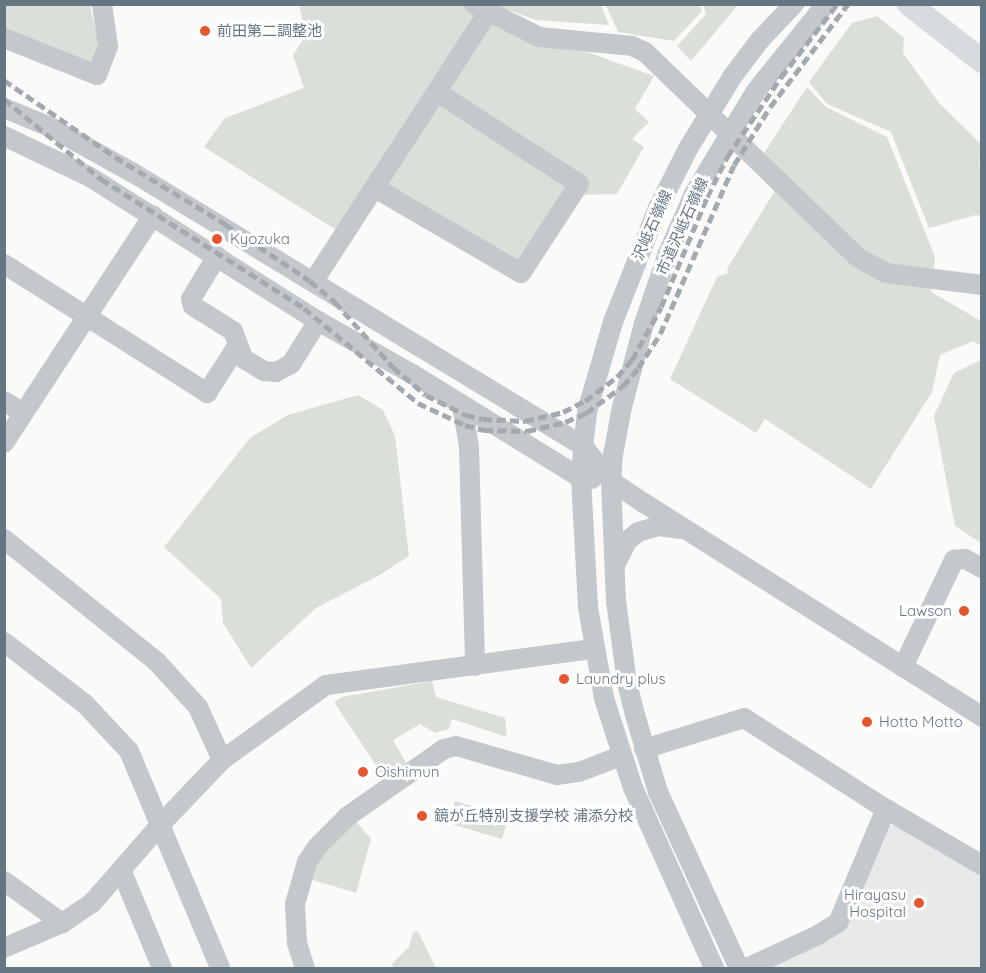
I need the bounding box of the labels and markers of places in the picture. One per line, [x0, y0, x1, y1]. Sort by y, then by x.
place label: 前田第二調整池 [217, 22, 322, 40]
marker: 前田第二調整池 [198, 24, 212, 38]
marker: Kyozuka [208, 230, 226, 248]
place label: Kyozuka [230, 230, 290, 248]
place label: Lawson [899, 602, 952, 620]
marker: Lawson [957, 604, 971, 618]
place label: Laundry plus [576, 670, 666, 688]
marker: Laundry plus [557, 672, 571, 686]
place label: Hotto Motto [879, 713, 963, 731]
marker: Hotto Motto [860, 715, 874, 729]
place label: Oishimun [375, 763, 439, 781]
marker: Oishimun [356, 765, 370, 779]
place label: 鏡が丘特別支援学校 浦添分校 [434, 807, 633, 825]
marker: 鏡が丘特別支援学校 浦添分校 [415, 809, 429, 823]
place label: Hirayasu Hospital [844, 885, 906, 920]
marker: Hirayasu Hospital [910, 894, 928, 912]

